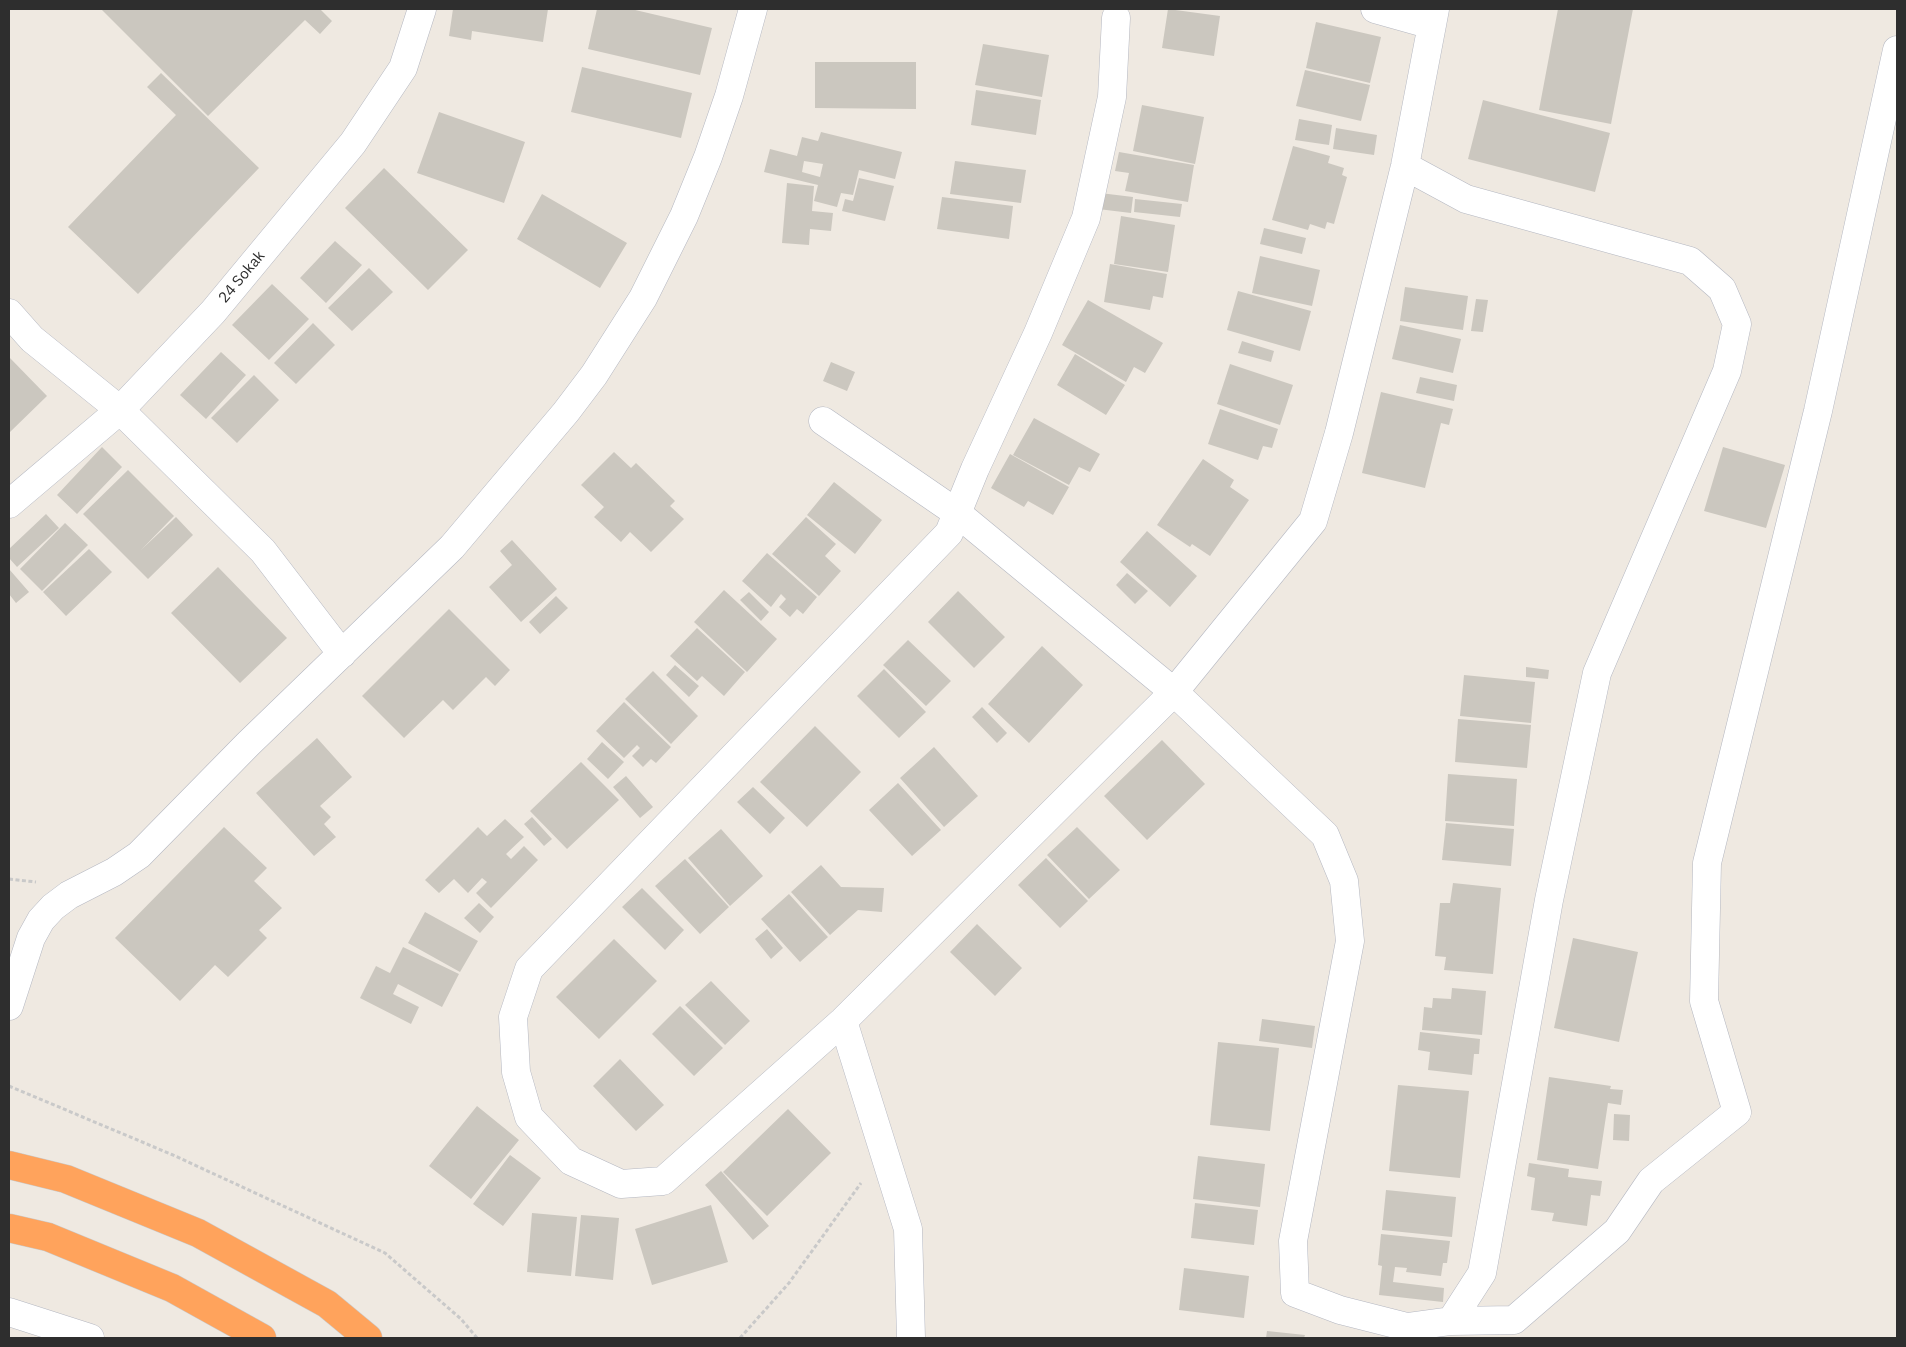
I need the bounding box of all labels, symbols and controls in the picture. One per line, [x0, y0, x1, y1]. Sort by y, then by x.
street label: 24 Sokak [215, 247, 269, 307]

